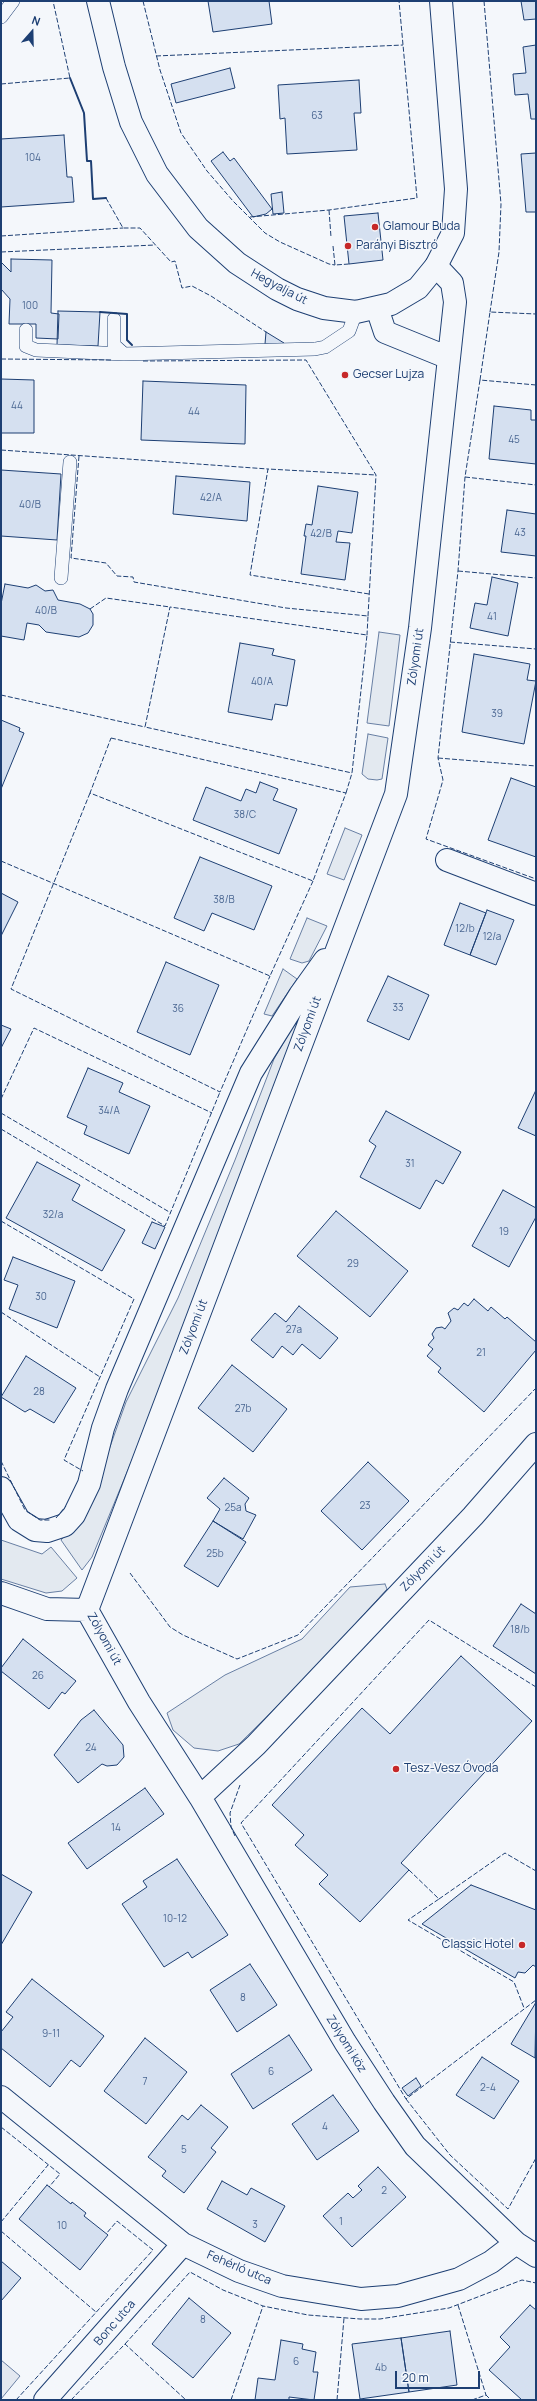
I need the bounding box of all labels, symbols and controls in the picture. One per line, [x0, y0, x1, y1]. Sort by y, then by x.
north arrow [12, 12, 52, 52]
text: N [30, 12, 43, 29]
house number: 63 [311, 110, 323, 122]
house number: 104 [25, 152, 41, 164]
place label: Glamour Buda [383, 220, 460, 234]
marker: Glamour Buda [370, 222, 380, 232]
place label: Parányi Bisztró [356, 239, 438, 253]
marker: Parányi Bisztró [343, 241, 353, 251]
street label: Hegyalja út [248, 266, 310, 308]
house number: 100 [22, 300, 38, 312]
place label: Gecser Lujza [353, 368, 424, 382]
marker: Gecser Lujza [340, 370, 350, 380]
house number: 44 [11, 400, 23, 412]
house number: 44 [188, 406, 200, 418]
house number: 45 [508, 434, 520, 446]
house number: 42/A [200, 492, 222, 504]
house number: 40/B [19, 499, 41, 511]
house number: 43 [514, 527, 526, 539]
house number: 42/B [310, 528, 332, 540]
house number: 40/B [35, 605, 57, 617]
house number: 41 [487, 611, 497, 623]
street label: Zólyomi út [405, 627, 427, 687]
house number: 40/A [251, 676, 273, 688]
house number: 39 [491, 708, 503, 720]
house number: 38/C [234, 809, 256, 821]
house number: 38/B [213, 894, 235, 906]
house number: 12/b [455, 923, 475, 935]
house number: 12/a [483, 931, 501, 943]
street label: Zólyomi út [291, 994, 325, 1054]
house number: 33 [392, 1002, 404, 1014]
house number: 36 [172, 1003, 184, 1015]
house number: 34/A [98, 1105, 120, 1117]
house number: 31 [405, 1158, 415, 1170]
house number: 32/a [43, 1209, 63, 1221]
house number: 19 [499, 1226, 509, 1238]
house number: 29 [347, 1258, 359, 1270]
house number: 30 [35, 1291, 47, 1303]
street label: Zólyomi út [177, 1297, 211, 1357]
house number: 27a [286, 1324, 302, 1336]
house number: 21 [476, 1347, 486, 1359]
house number: 28 [33, 1386, 45, 1398]
house number: 27b [235, 1403, 251, 1415]
house number: 23 [359, 1500, 371, 1512]
house number: 25a [224, 1502, 242, 1514]
street label: Zólyomi út [398, 1543, 448, 1595]
house number: 25b [206, 1548, 224, 1560]
street label: Zólyomi út [84, 1610, 124, 1668]
house number: 18/b [510, 1624, 530, 1636]
house number: 26 [32, 1670, 44, 1682]
house number: 24 [85, 1742, 97, 1754]
place label: Tesz-Vesz Óvoda [404, 1762, 498, 1776]
marker: Tesz-Vesz Óvoda [391, 1764, 401, 1774]
house number: 14 [111, 1822, 121, 1834]
house number: 10-12 [163, 1913, 187, 1925]
place label: Classic Hotel [442, 1938, 514, 1952]
marker: Classic Hotel [517, 1940, 527, 1950]
house number: 8 [240, 1992, 246, 2004]
street label: Zólyomi köz [323, 2013, 369, 2075]
house number: 9-11 [42, 2028, 60, 2040]
house number: 6 [268, 2066, 274, 2078]
house number: 7 [142, 2076, 148, 2088]
house number: 2-4 [480, 2082, 496, 2094]
house number: 4 [322, 2121, 328, 2133]
house number: 5 [181, 2144, 187, 2156]
house number: 2 [381, 2185, 387, 2197]
house number: 1 [339, 2216, 343, 2228]
house number: 3 [252, 2219, 258, 2231]
house number: 10 [57, 2220, 67, 2232]
street label: Fehérló utca [205, 2248, 273, 2288]
street label: Bonc utca [91, 2297, 139, 2349]
house number: 8 [200, 2314, 206, 2326]
house number: 6 [293, 2356, 299, 2368]
house number: 4b [375, 2362, 387, 2374]
scale bar [397, 2363, 482, 2389]
text: 20 m [402, 2369, 429, 2386]

